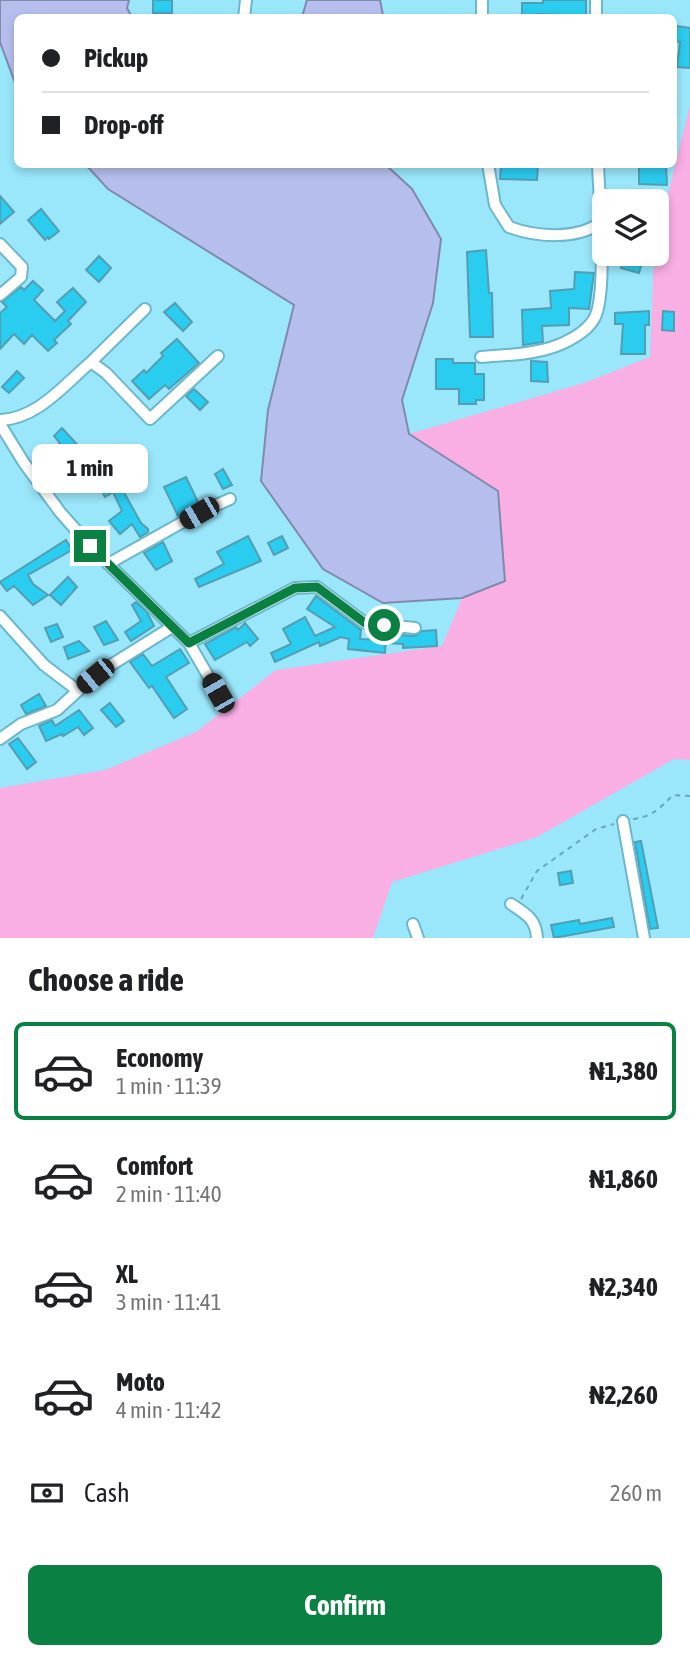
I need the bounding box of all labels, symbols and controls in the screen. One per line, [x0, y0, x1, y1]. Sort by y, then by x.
text: Pickup [84, 43, 148, 73]
text: Drop-off [84, 110, 164, 140]
map controls [592, 189, 669, 266]
button: layers [592, 189, 669, 266]
callout: 1 min [32, 444, 148, 494]
text: 1 min [67, 455, 113, 481]
car [176, 493, 223, 533]
route end [74, 530, 106, 562]
route start [368, 609, 400, 641]
car [73, 655, 118, 697]
car [199, 670, 238, 716]
text: Choose a ride [28, 961, 184, 998]
icon: car [32, 1040, 95, 1103]
text: Economy [116, 1043, 203, 1073]
text: ₦1,380 [589, 1056, 658, 1086]
text: 1 min · 11:39 [116, 1073, 222, 1099]
icon: car [32, 1148, 95, 1211]
text: Comfort [116, 1151, 193, 1181]
text: ₦1,860 [589, 1164, 658, 1194]
text: 2 min · 11:40 [116, 1181, 222, 1207]
icon: car [32, 1256, 95, 1319]
text: XL [116, 1259, 138, 1289]
text: ₦2,340 [589, 1272, 658, 1302]
text: 3 min · 11:41 [116, 1289, 222, 1315]
icon: car [32, 1364, 95, 1427]
text: Moto [116, 1367, 165, 1397]
text: ₦2,260 [589, 1380, 658, 1410]
text: 4 min · 11:42 [116, 1397, 222, 1423]
icon: cash [28, 1474, 66, 1512]
text: Cash [84, 1478, 130, 1508]
text: 260 m [610, 1480, 662, 1506]
button: Confirm [28, 1565, 662, 1645]

